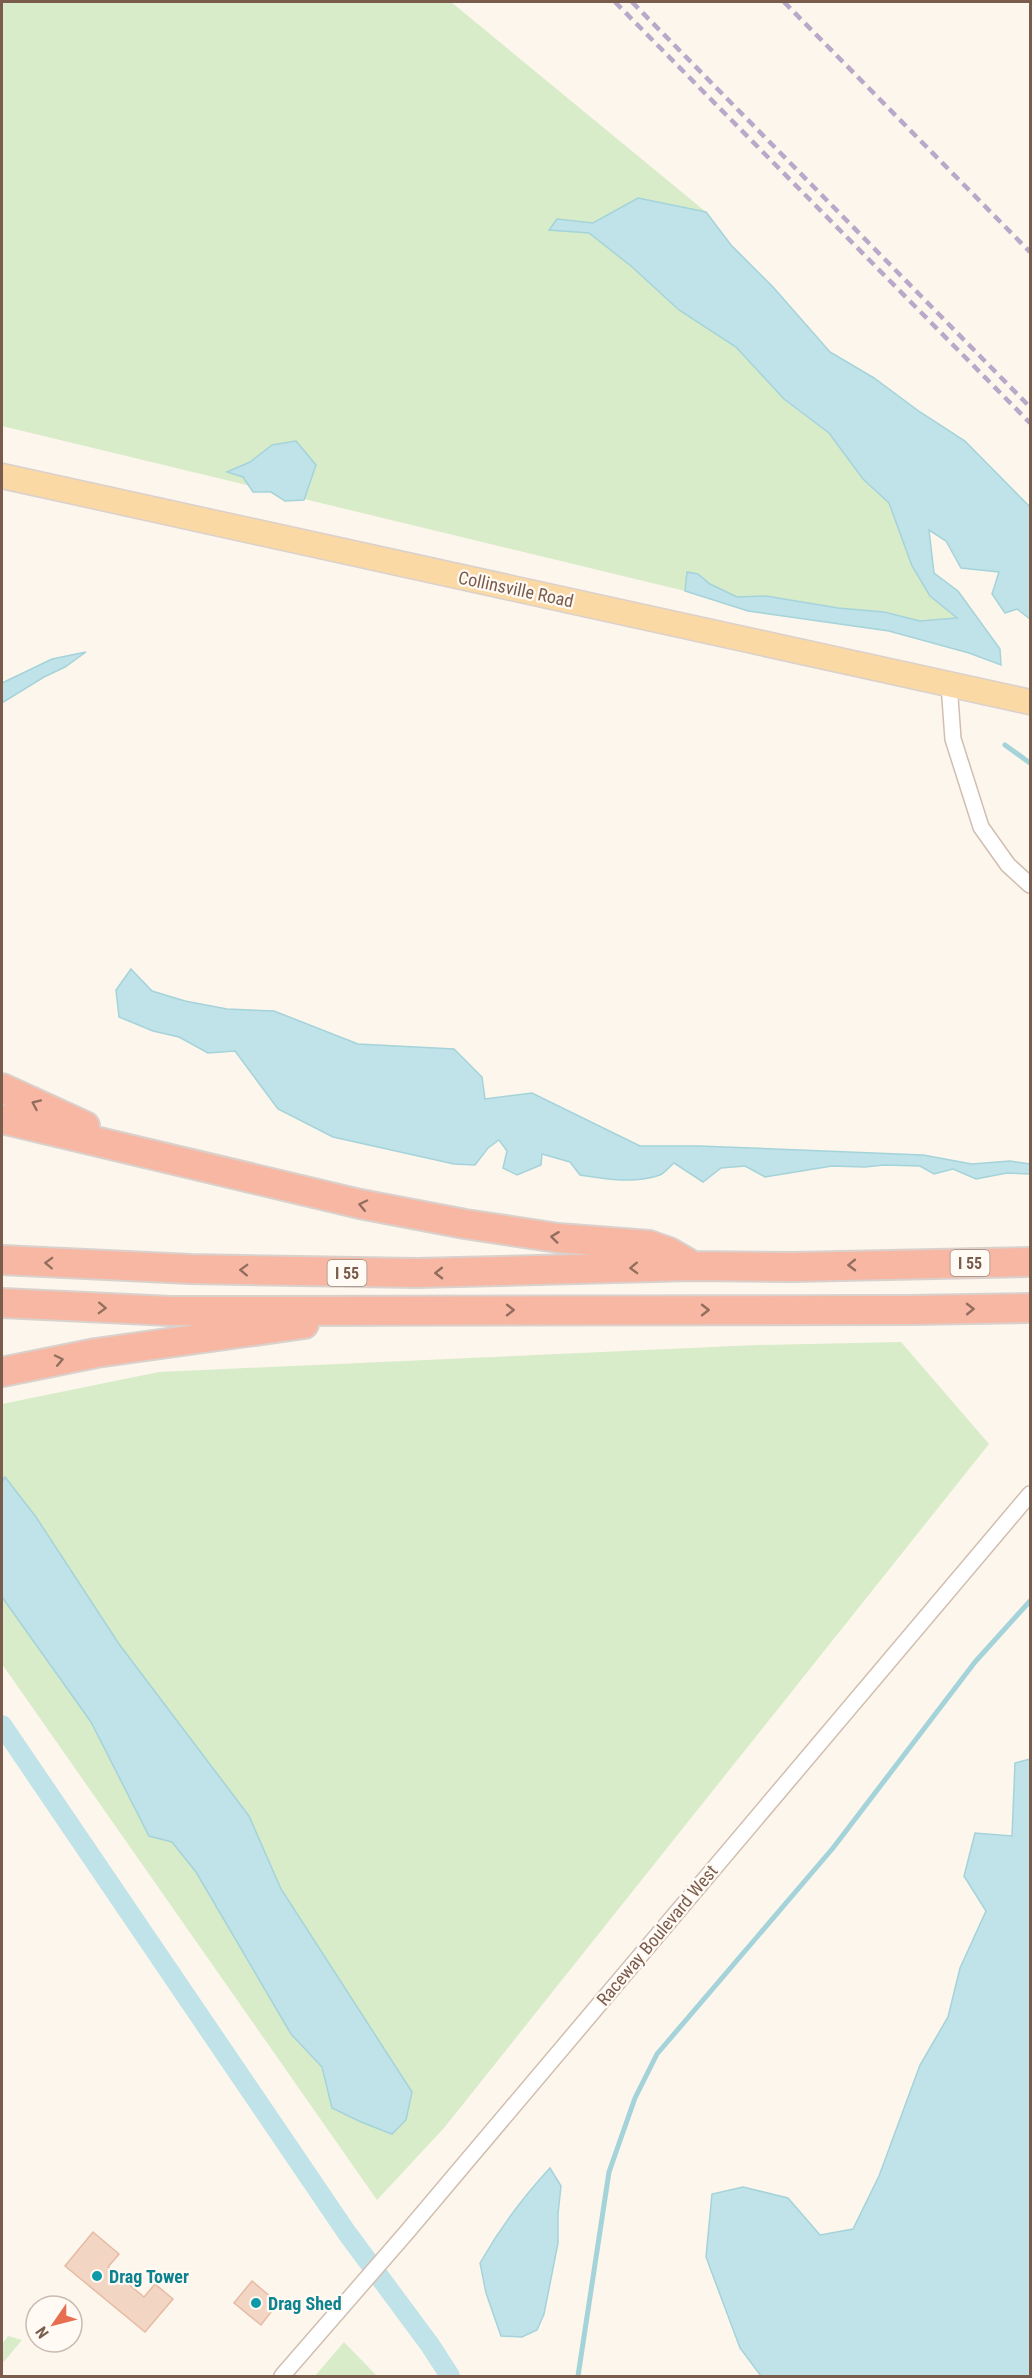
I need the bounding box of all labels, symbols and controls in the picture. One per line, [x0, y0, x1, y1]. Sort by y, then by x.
street label: Collinsville Road [456, 567, 576, 611]
one-way arrow [31, 1099, 42, 1111]
one-way arrow [358, 1199, 368, 1212]
one-way arrow [551, 1231, 560, 1244]
road number: I 55 [950, 1250, 990, 1276]
one-way arrow [45, 1257, 54, 1270]
one-way arrow [847, 1259, 856, 1271]
road number: I 55 [328, 1260, 366, 1286]
one-way arrow [630, 1261, 639, 1274]
one-way arrow [240, 1264, 249, 1277]
one-way arrow [435, 1267, 444, 1279]
one-way arrow [97, 1301, 106, 1314]
one-way arrow [965, 1302, 974, 1315]
one-way arrow [505, 1304, 514, 1316]
one-way arrow [700, 1304, 709, 1316]
one-way arrow [54, 1354, 64, 1367]
street label: Raceway Boulevard West [592, 1861, 722, 2009]
place label: Drag Tower [109, 2266, 189, 2287]
marker: Drag Tower [90, 2269, 104, 2283]
place label: Drag Shed [268, 2293, 342, 2314]
north arrow [24, 2294, 84, 2354]
marker: Drag Shed [249, 2296, 263, 2310]
text: N [32, 2323, 53, 2342]

